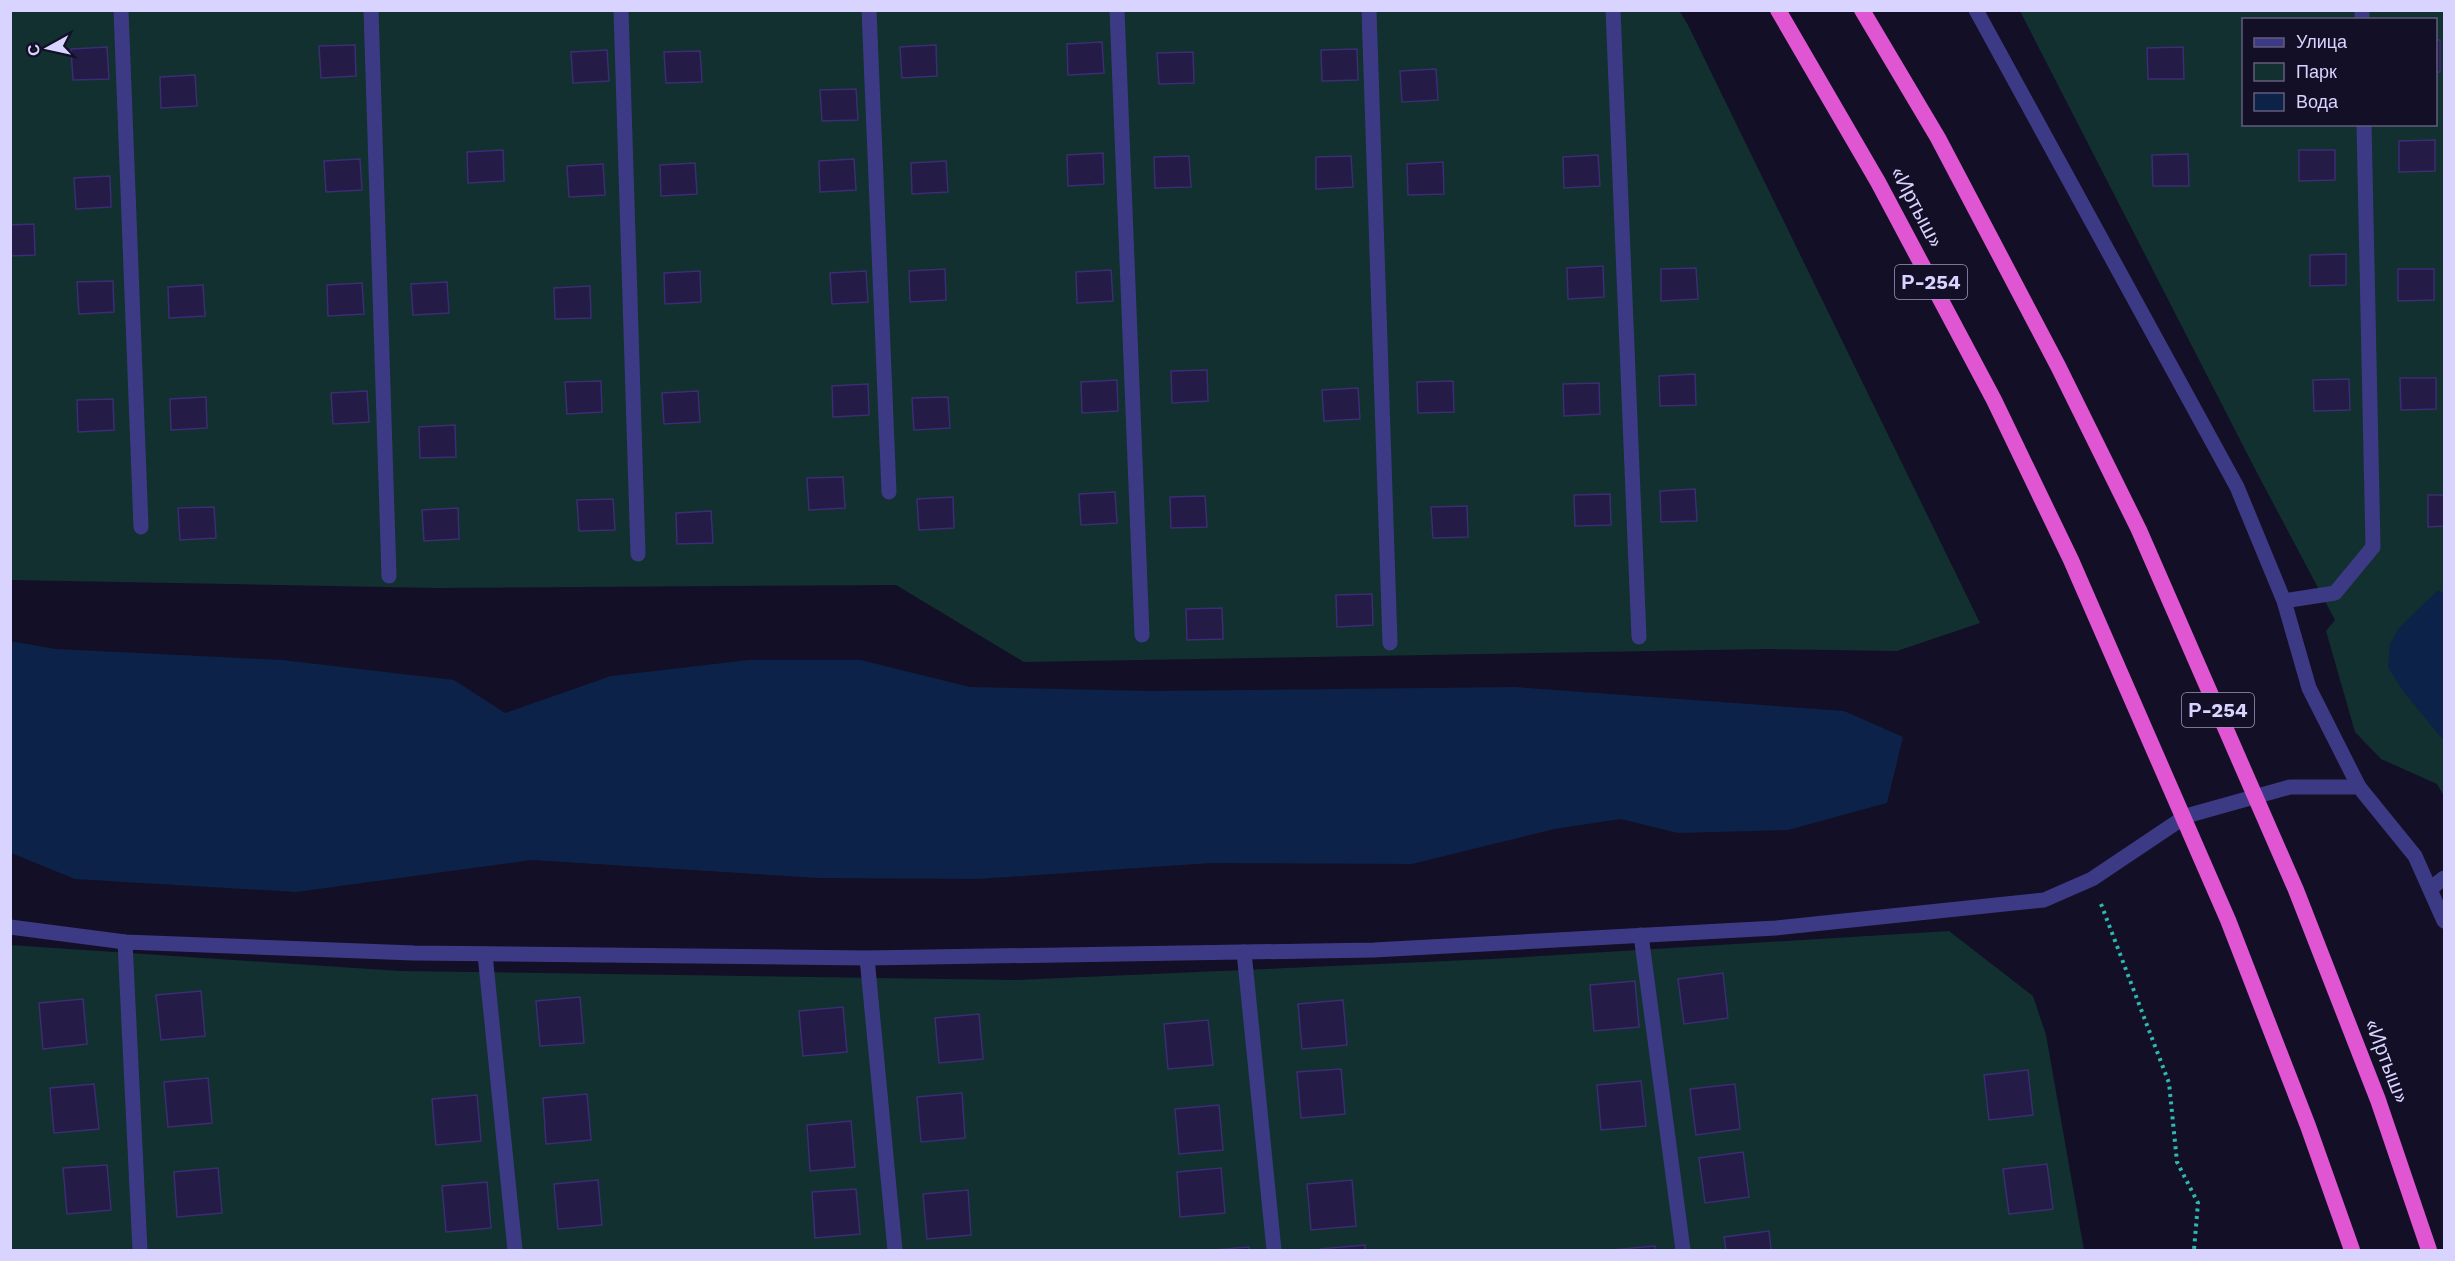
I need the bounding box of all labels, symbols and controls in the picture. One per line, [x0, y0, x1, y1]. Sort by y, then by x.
north arrow [18, 18, 78, 78]
legend [2242, 18, 2437, 126]
text: Улица [2296, 31, 2348, 52]
text: С [23, 43, 44, 57]
text: Парк [2296, 61, 2337, 82]
text: Вода [2296, 91, 2339, 112]
street label: «Иртыш» [1886, 162, 1949, 252]
road number: Р-254 [1895, 265, 1967, 299]
road number: Р-254 [2182, 693, 2254, 727]
street label: «Иртыш» [2360, 1015, 2415, 1107]

